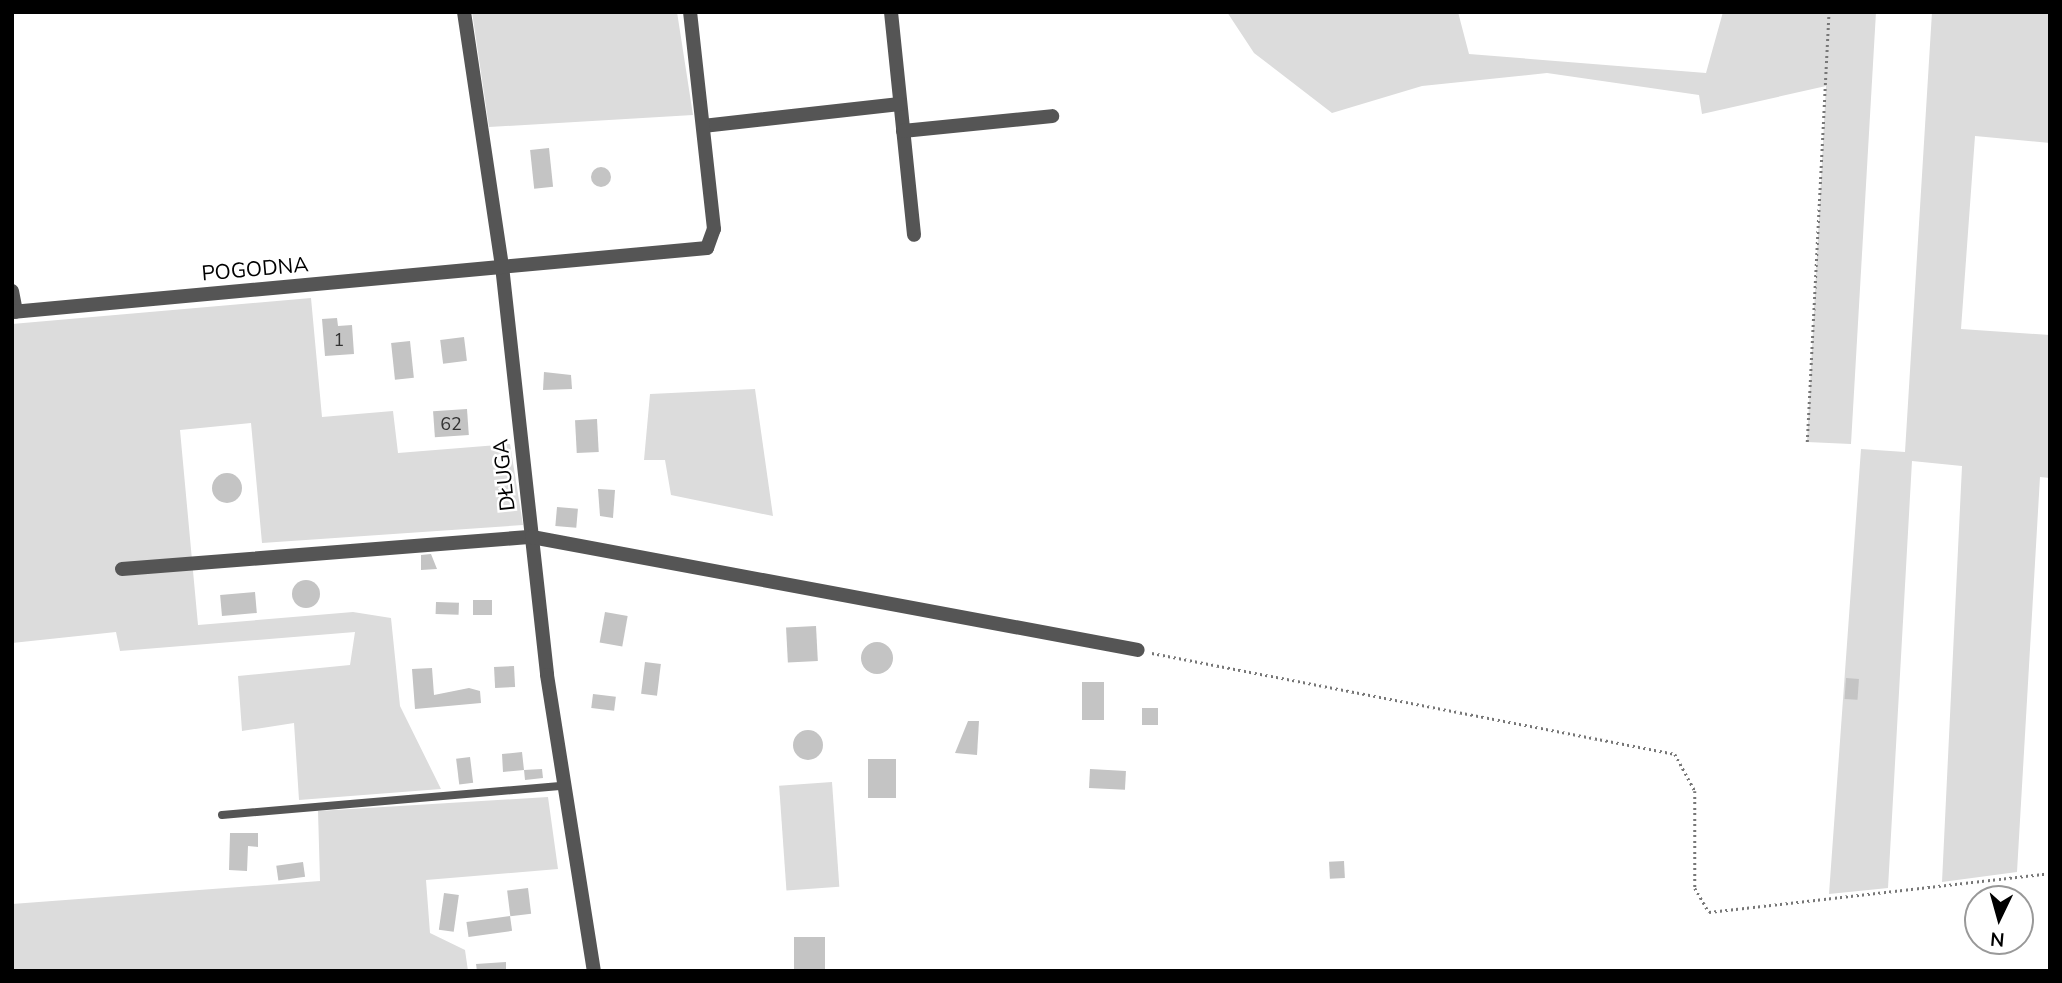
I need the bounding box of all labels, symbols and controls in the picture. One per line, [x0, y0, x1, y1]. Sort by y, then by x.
street label: POGODNA [201, 252, 309, 286]
house number: 1 [334, 329, 344, 351]
house number: 62 [440, 413, 462, 435]
street label: DŁUGA [488, 438, 520, 512]
north arrow [1964, 885, 2034, 955]
text: N [1989, 925, 2006, 952]

